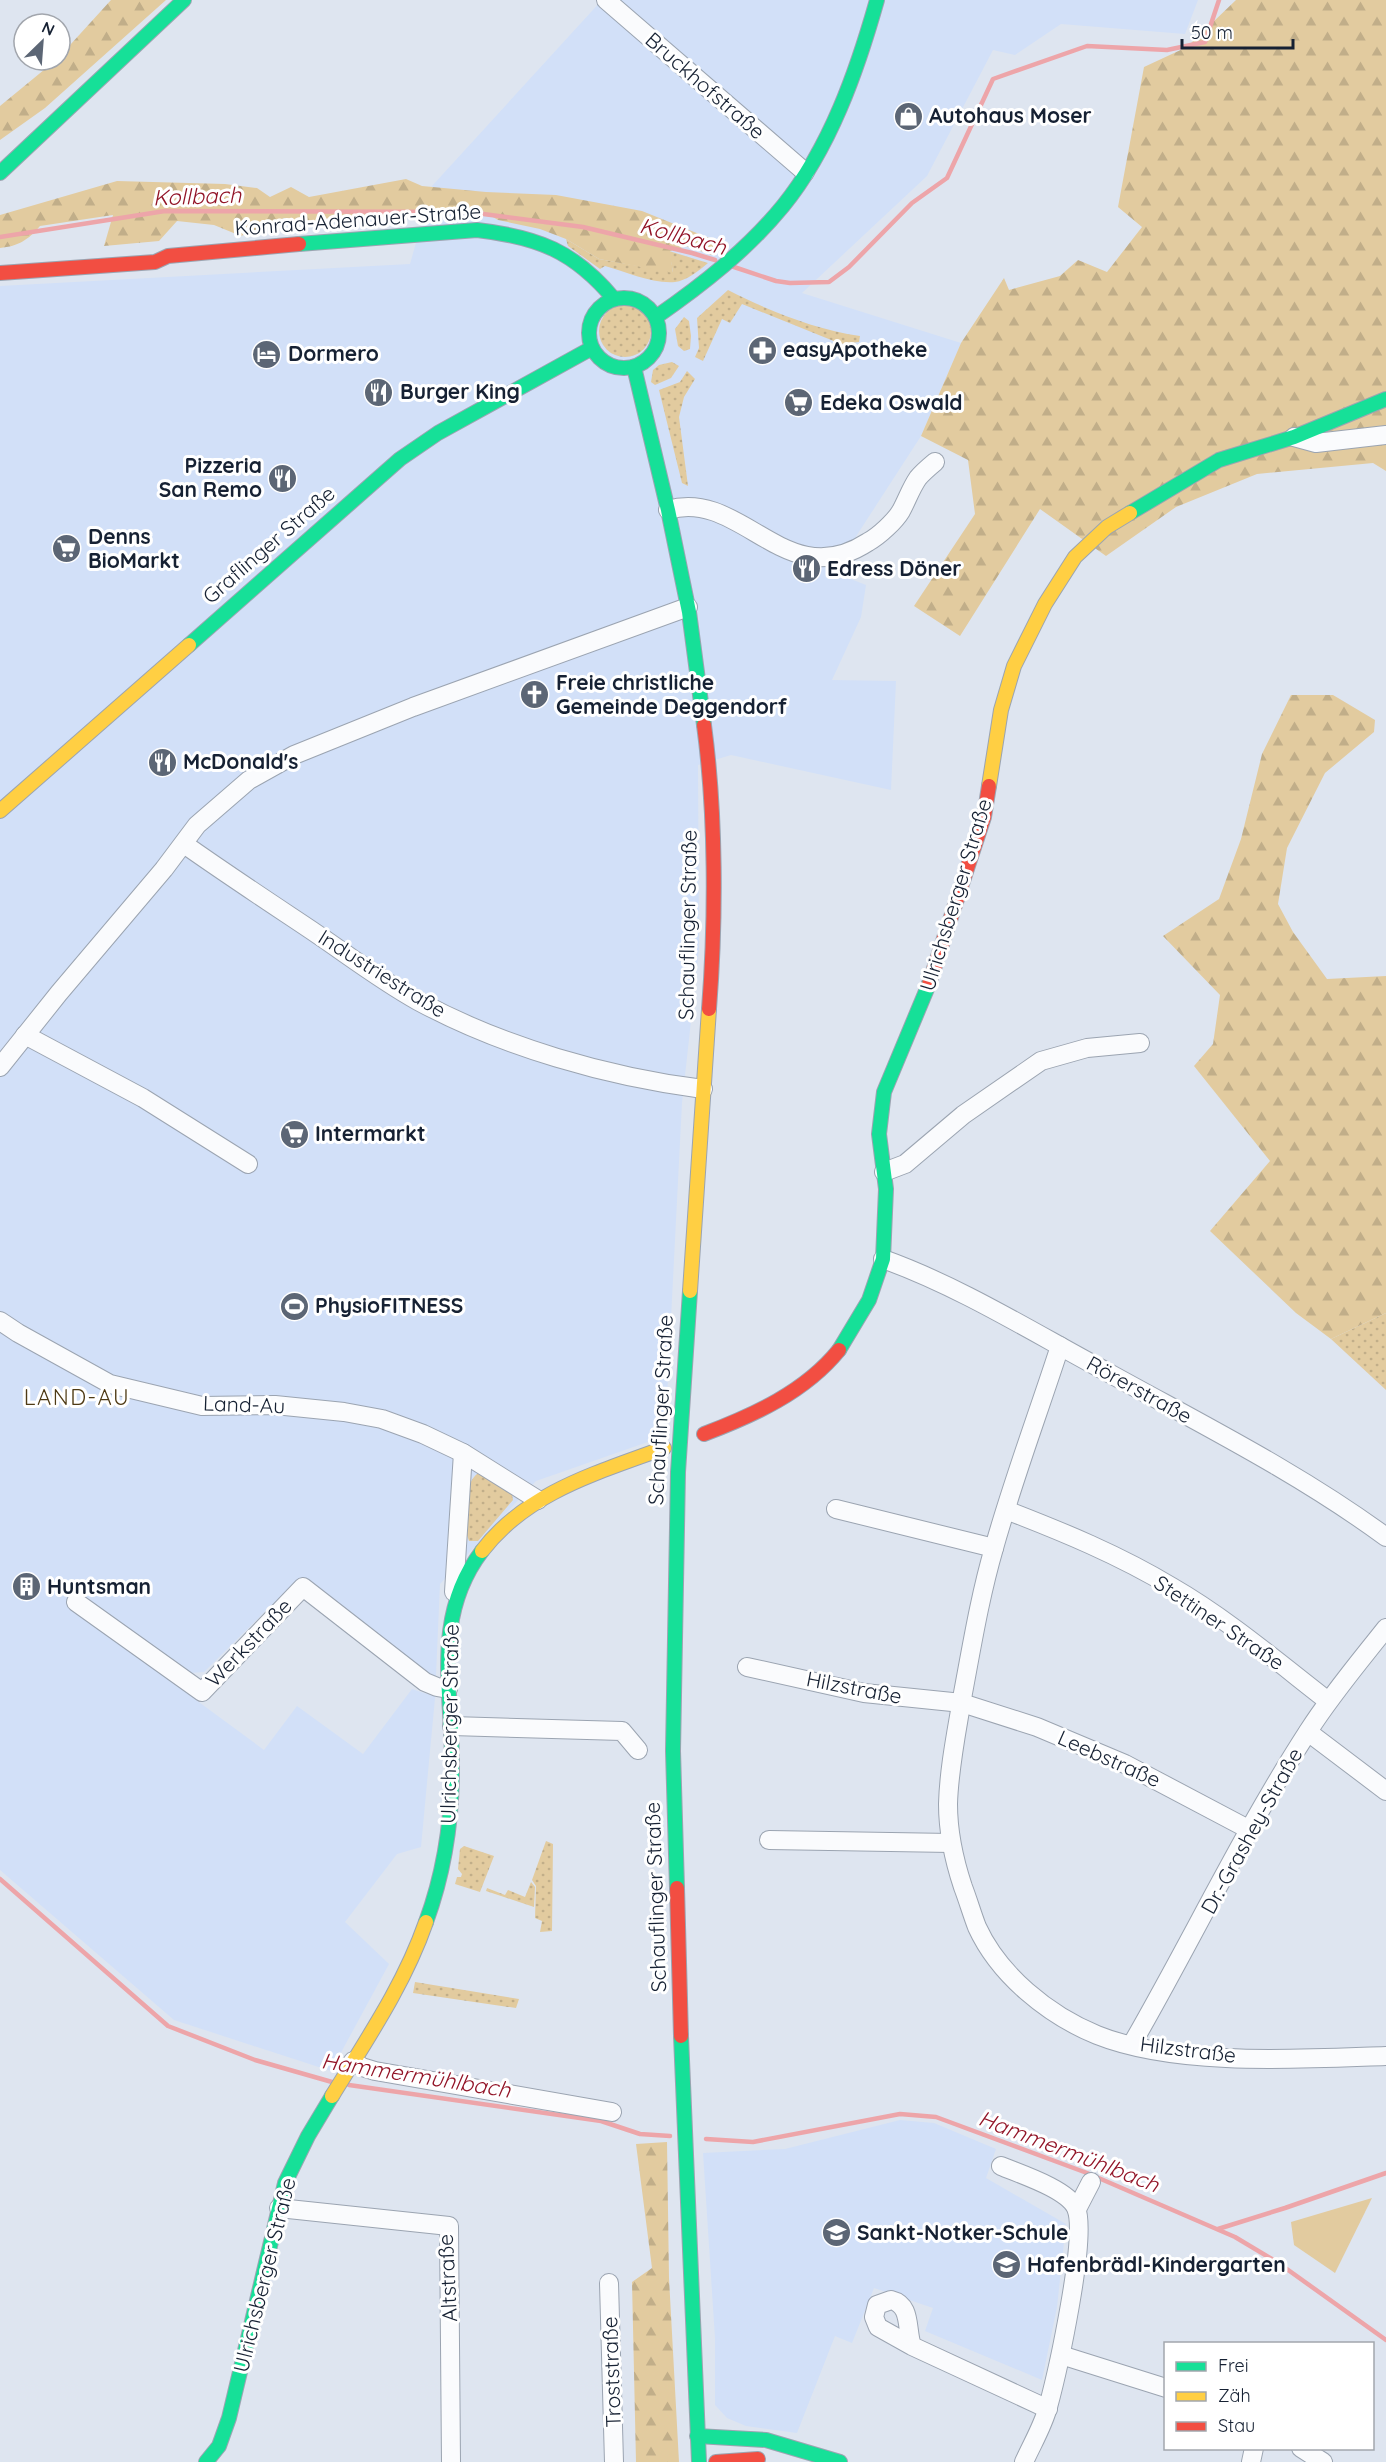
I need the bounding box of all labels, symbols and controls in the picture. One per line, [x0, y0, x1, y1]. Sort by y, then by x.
north arrow [12, 12, 72, 72]
scale bar [1182, 12, 1293, 50]
text: N [39, 17, 58, 40]
text: 50 m [1191, 21, 1233, 44]
street label: Bruckhofstraße [641, 26, 771, 144]
shop icon: Autohaus Moser [892, 100, 924, 132]
place label: Autohaus Moser [929, 102, 1092, 128]
water label: Kollbach [152, 180, 242, 212]
street label: Konrad-Adenauer-Straße [234, 197, 482, 241]
water label: Kollbach [637, 211, 730, 261]
pharmacy icon: easyApotheke [746, 334, 778, 366]
place label: easyApotheke [783, 336, 927, 362]
hotel icon: Dormero [251, 338, 283, 370]
place label: Dormero [288, 340, 379, 366]
restaurant icon: Burger King [363, 376, 395, 408]
place label: Burger King [400, 378, 520, 404]
supermarket icon: Edeka Oswald [783, 387, 815, 419]
place label: Edeka Oswald [820, 389, 963, 415]
place label: Pizzeria San Remo [159, 452, 262, 502]
restaurant icon: Pizzeria San Remo [267, 462, 299, 494]
street label: Graflinger Straße [197, 480, 340, 609]
place label: Denns BioMarkt [88, 523, 180, 573]
supermarket icon: Denns BioMarkt [51, 533, 83, 565]
restaurant icon: Edress Döner [790, 553, 822, 585]
place label: Edress Döner [827, 555, 961, 581]
place label: Freie christliche Gemeinde Deggendorf [556, 669, 788, 719]
church icon: Freie christliche Gemeinde Deggendorf [519, 679, 551, 711]
restaurant icon: McDonald's [146, 746, 178, 778]
place label: McDonald's [183, 748, 298, 774]
street label: Ulrichsberger Straße [913, 795, 997, 994]
street label: Schauflinger Straße [672, 830, 702, 1020]
street label: Industriestraße [314, 923, 451, 1023]
supermarket icon: Intermarkt [278, 1118, 310, 1150]
place label: Intermarkt [315, 1120, 425, 1146]
sports icon: PhysioFITNESS [278, 1290, 310, 1322]
place label: PhysioFITNESS [315, 1292, 463, 1318]
street label: Schauflinger Straße [642, 1314, 678, 1506]
street label: Rörerstraße [1082, 1350, 1197, 1429]
district label: LAND-AU [24, 1383, 130, 1411]
street label: Land-Au [202, 1390, 286, 1418]
street label: Stettiner Straße [1150, 1569, 1290, 1675]
building icon: Huntsman [10, 1571, 42, 1603]
place label: Huntsman [47, 1573, 151, 1599]
street label: Werkstraße [200, 1593, 297, 1692]
street label: Ulrichsberger Straße [434, 1624, 464, 1824]
street label: Hilzstraße [804, 1665, 904, 1709]
street label: Leebstraße [1054, 1724, 1165, 1792]
street label: Dr.-Grashey-Straße [1195, 1743, 1308, 1918]
street label: Schauflinger Straße [639, 1801, 671, 1993]
street label: Hilzstraße [1139, 2030, 1238, 2068]
water label: Hammermühlbach [320, 2046, 513, 2104]
water label: Hammermühlbach [975, 2104, 1164, 2198]
street label: Ulrichsberger Straße [227, 2175, 301, 2375]
school or university icon: Sankt-Notker-Schule [820, 2217, 852, 2249]
place label: Sankt-Notker-Schule [857, 2219, 1068, 2245]
street label: Altstraße [432, 2233, 462, 2323]
school or university icon: Hafenbrädl-Kindergarten [990, 2249, 1022, 2281]
place label: Hafenbrädl-Kindergarten [1027, 2251, 1286, 2277]
street label: Troststraße [596, 2316, 626, 2428]
legend [1164, 2342, 1374, 2450]
text: Frei [1218, 2354, 1249, 2377]
text: Zäh [1218, 2384, 1251, 2407]
text: Stau [1218, 2414, 1255, 2437]

